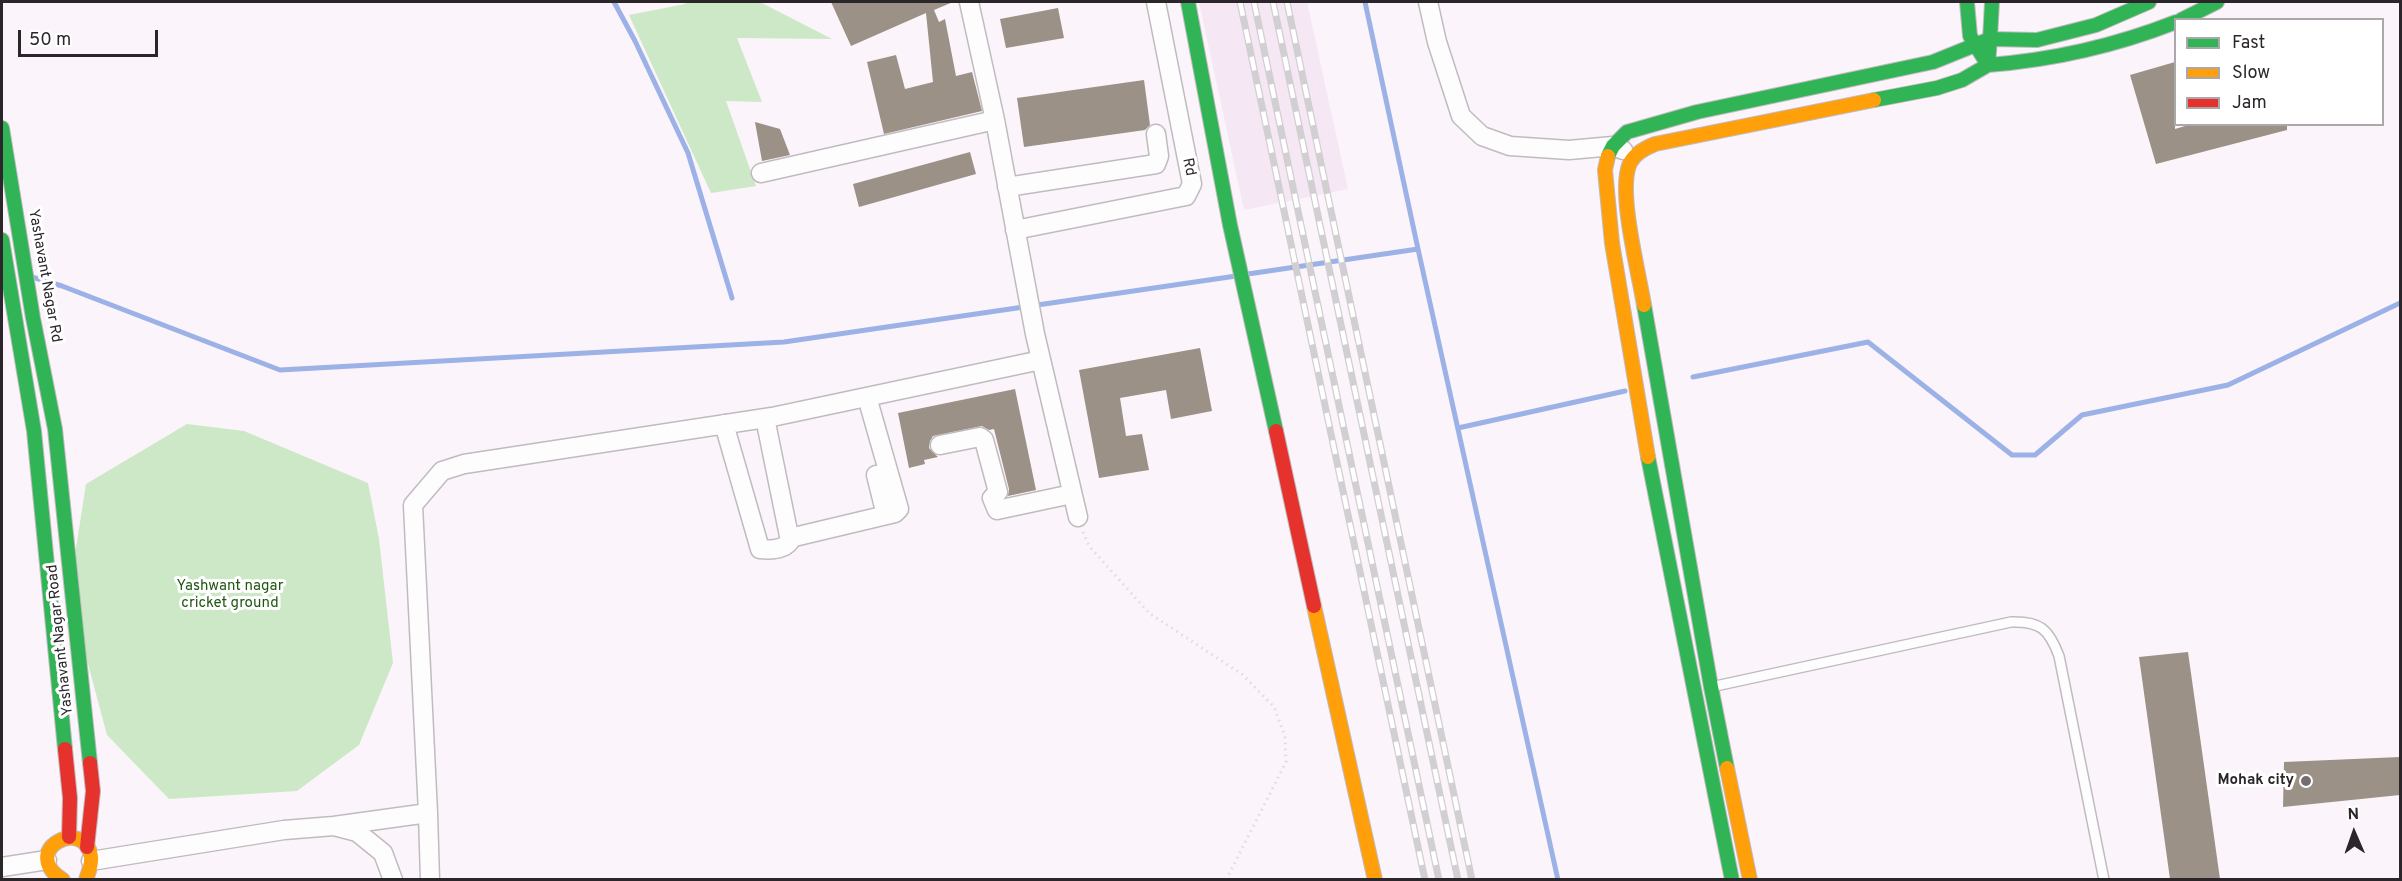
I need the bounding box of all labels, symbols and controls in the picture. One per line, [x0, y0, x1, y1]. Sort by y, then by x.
scale bar [21, 18, 160, 56]
legend [2174, 18, 2384, 126]
text: 50 m [29, 29, 71, 52]
text: Fast [2232, 32, 2265, 55]
text: Slow [2232, 62, 2270, 85]
text: Jam [2232, 92, 2267, 115]
street label: Rd [1177, 156, 1199, 178]
street label: Yashavant Nagar Rd [23, 208, 65, 344]
street label: Yashavant Nagar Road [44, 564, 78, 716]
park label: Yashwant nagar cricket ground [177, 578, 283, 613]
place label: Mohak city [2217, 772, 2294, 790]
marker: Mohak city [2299, 774, 2313, 788]
north arrow [2324, 803, 2384, 863]
text: N [2347, 805, 2359, 825]

